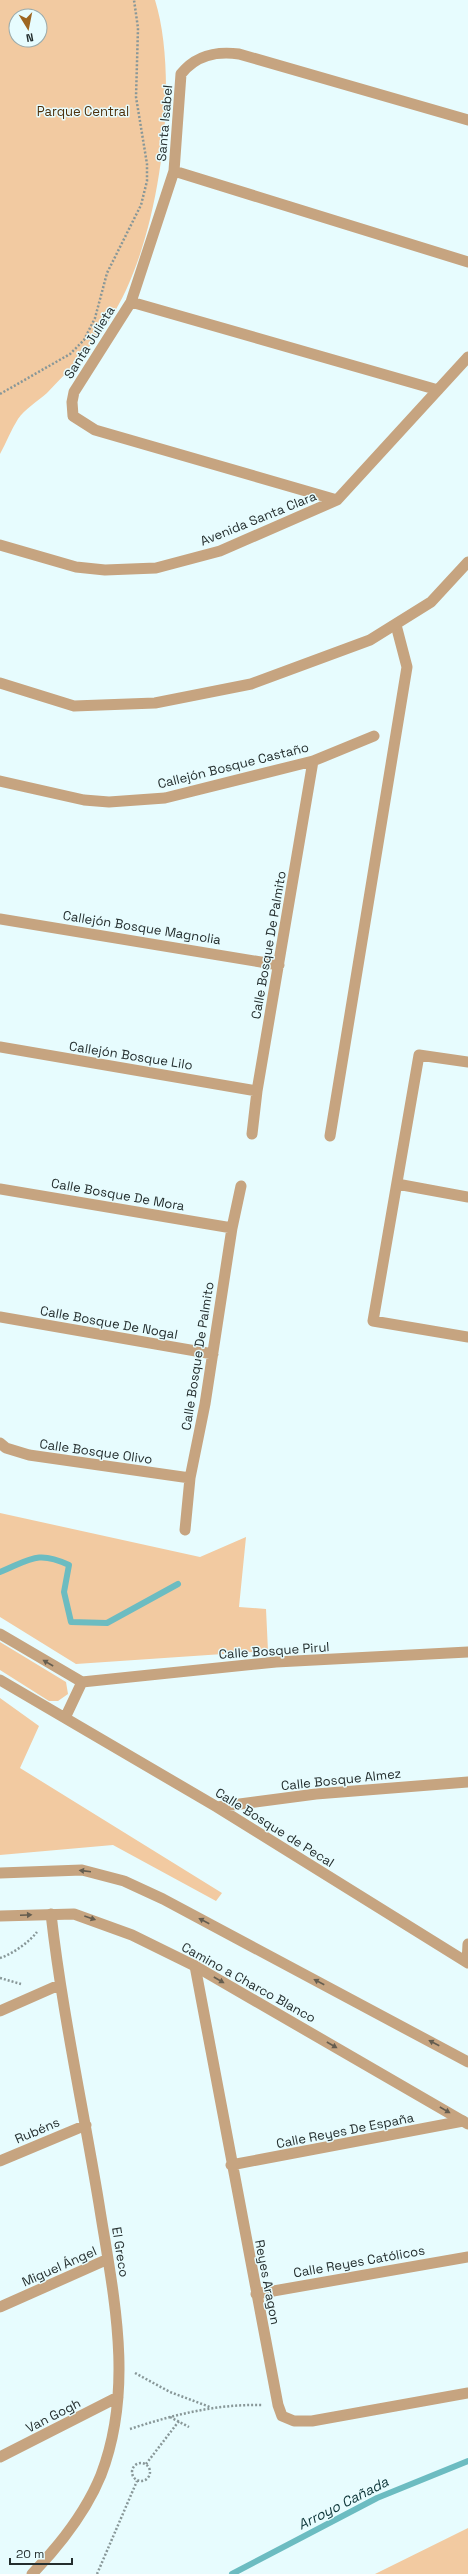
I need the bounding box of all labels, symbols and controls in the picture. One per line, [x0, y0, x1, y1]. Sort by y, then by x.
north arrow [8, 8, 48, 48]
text: N [25, 30, 35, 45]
street label: Santa Isabel [153, 84, 176, 162]
park label: Parque Central [37, 103, 129, 120]
street label: Santa Julieta [60, 302, 119, 382]
street label: Avenida Santa Clara [198, 487, 319, 550]
street label: Callejón Bosque Castaño [156, 738, 310, 793]
street label: Calle Bosque De Palmito [247, 870, 290, 1021]
street label: Callejón Bosque Magnolia [62, 907, 223, 948]
street label: Callejón Bosque Lilo [68, 1037, 194, 1074]
street label: Calle Bosque De Mora [50, 1174, 186, 1215]
street label: Calle Bosque De Palmito [177, 1281, 218, 1432]
street label: Calle Bosque De Nogal [39, 1302, 179, 1343]
street label: Calle Bosque Olivo [38, 1435, 154, 1468]
street label: Calle Bosque Pirul [218, 1638, 330, 1663]
one-way arrow [42, 1659, 54, 1666]
street label: Calle Bosque Almez [280, 1765, 402, 1794]
street label: Calle Bosque de Pecal [212, 1784, 337, 1871]
one-way arrow [79, 1868, 91, 1874]
one-way arrow [20, 1911, 32, 1918]
one-way arrow [84, 1915, 96, 1921]
one-way arrow [199, 1918, 210, 1924]
street label: Camino a Charco Blanco [179, 1938, 319, 2026]
one-way arrow [213, 1977, 225, 1984]
one-way arrow [313, 1979, 325, 1986]
one-way arrow [428, 2040, 440, 2047]
one-way arrow [326, 2042, 338, 2049]
one-way arrow [439, 2106, 450, 2113]
street label: Calle Reyes De España [275, 2109, 416, 2152]
street label: Rubéns [12, 2113, 62, 2147]
street label: El Greco [108, 2226, 133, 2278]
street label: Reyes Aragon [251, 2238, 284, 2326]
street label: Miguel Ángel [19, 2242, 99, 2291]
street label: Calle Reyes Católicos [292, 2242, 426, 2281]
street label: Van Gogh [23, 2394, 84, 2436]
water label: Arroyo Cañada [295, 2472, 392, 2534]
scale bar [10, 2540, 72, 2566]
text: 20 m [16, 2546, 44, 2562]

